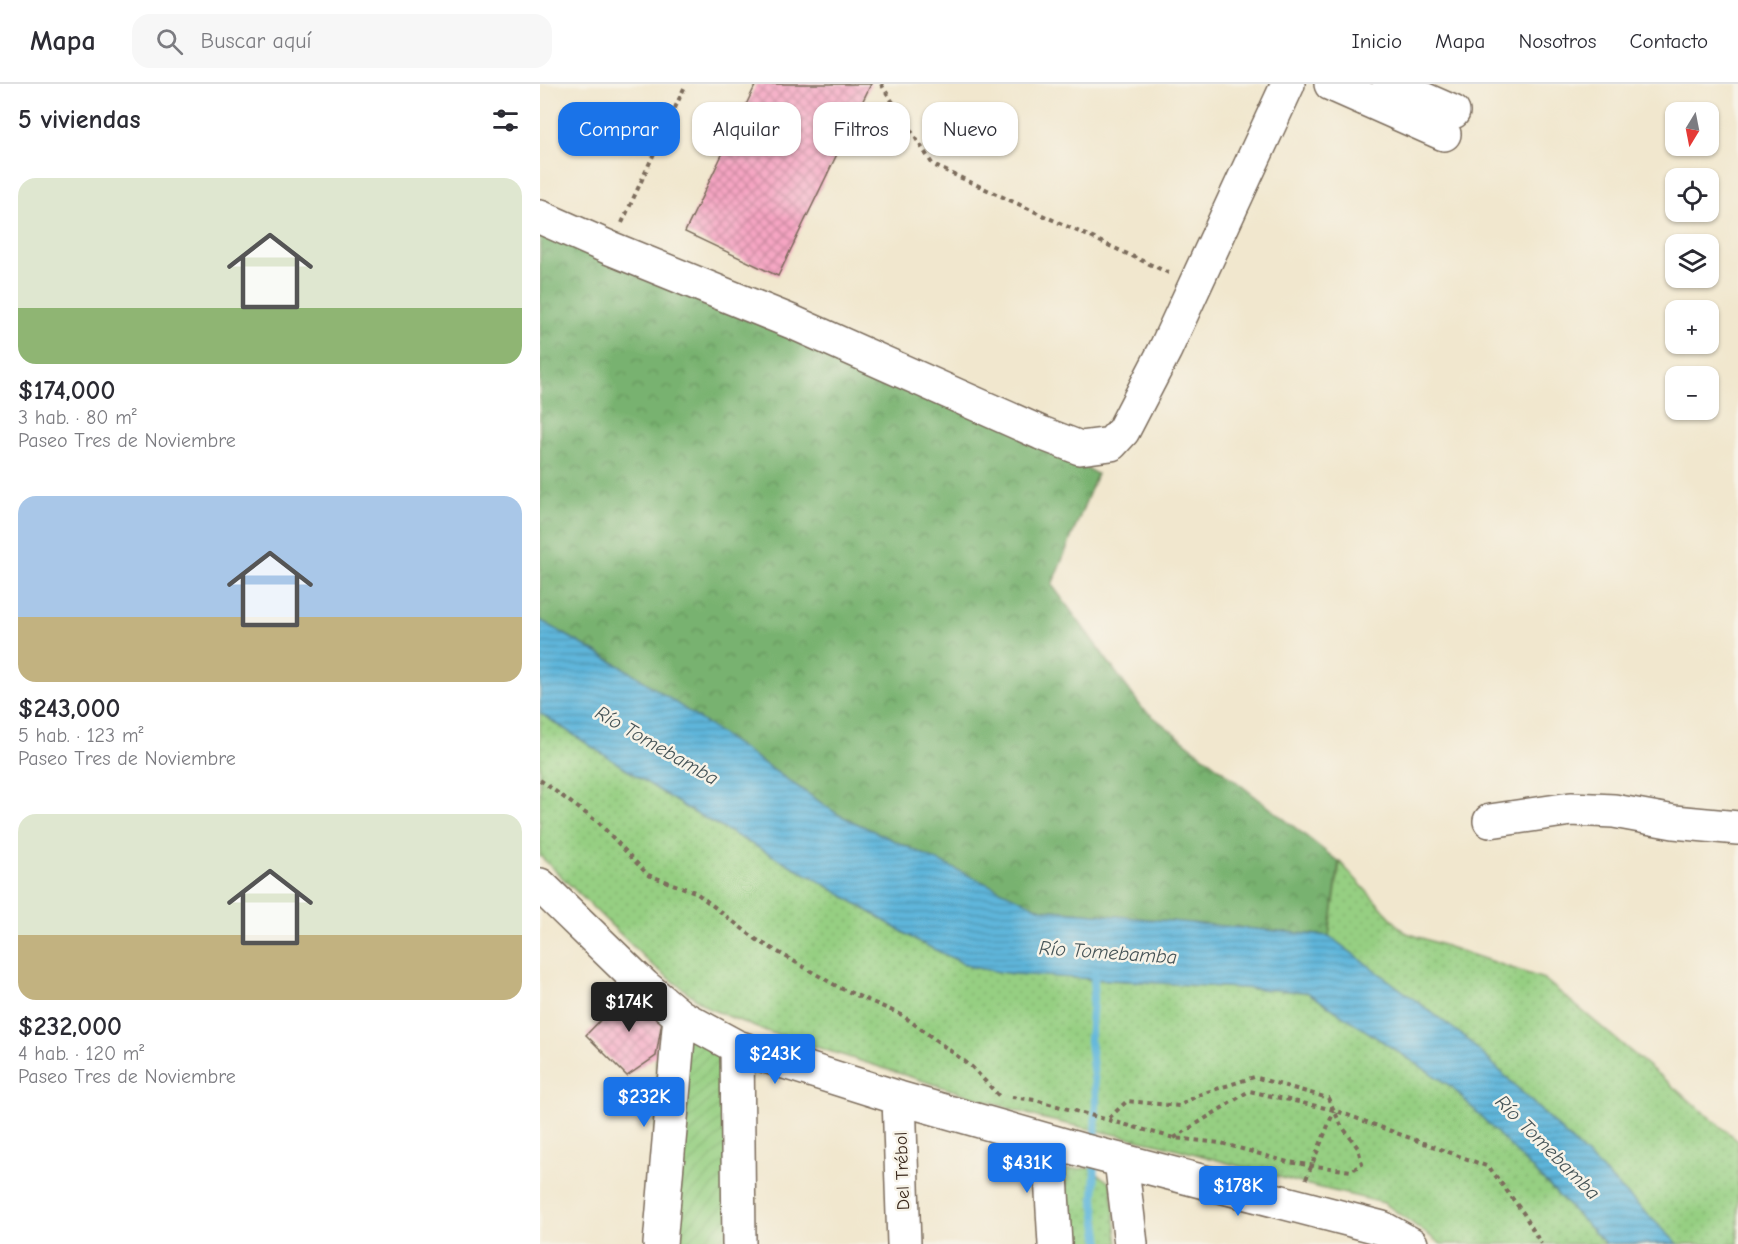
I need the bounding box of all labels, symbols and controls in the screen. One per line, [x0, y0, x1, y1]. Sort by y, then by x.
search box [132, 14, 552, 68]
text: Mapa [30, 25, 96, 57]
icon: search [153, 25, 186, 58]
text: Buscar aquí [201, 28, 312, 54]
text: Inicio [1351, 29, 1402, 53]
text: Mapa [1435, 29, 1485, 53]
text: Nosotros [1518, 29, 1597, 53]
text: Contacto [1630, 29, 1708, 53]
chip: Comprar [558, 102, 680, 156]
chip: Alquilar [692, 102, 801, 156]
chip: Filtros [813, 102, 910, 156]
chip: Nuevo [922, 102, 1018, 156]
north arrow [1665, 102, 1719, 156]
map controls [1665, 102, 1719, 420]
icon: filters [489, 104, 522, 137]
text: 5 viviendas [18, 105, 141, 135]
button: locate [1665, 168, 1719, 222]
icon: home [216, 217, 324, 325]
button: layers [1665, 234, 1719, 288]
button: + [1665, 300, 1719, 354]
button: − [1665, 366, 1719, 420]
text: $174,000 [18, 376, 115, 406]
text: 3 hab. · 80 m² [18, 406, 137, 429]
text: Paseo Tres de Noviembre [18, 429, 236, 452]
icon: home [216, 535, 324, 643]
text: $243,000 [18, 694, 120, 724]
water label: Río Tomebamba [591, 701, 722, 790]
text: 5 hab. · 123 m² [18, 724, 143, 747]
text: Paseo Tres de Noviembre [18, 747, 236, 770]
icon: home [216, 853, 324, 961]
water label: Río Tomebamba [1038, 936, 1178, 969]
pin: $174K [587, 982, 671, 1033]
text: $174K [605, 990, 653, 1013]
text: $232,000 [18, 1012, 122, 1042]
pin: $243K [733, 1034, 817, 1085]
text: 4 hab. · 120 m² [18, 1042, 144, 1065]
text: $243K [749, 1042, 801, 1065]
text: Paseo Tres de Noviembre [18, 1065, 236, 1088]
pin: $232K [602, 1077, 686, 1128]
text: $232K [617, 1085, 671, 1108]
water label: Río Tomebamba [1491, 1090, 1605, 1204]
street label: Del Trébol [891, 1131, 914, 1211]
pin: $431K [985, 1143, 1069, 1194]
text: $431K [1002, 1151, 1052, 1174]
pin: $178K [1196, 1166, 1280, 1217]
text: $178K [1213, 1174, 1263, 1197]

